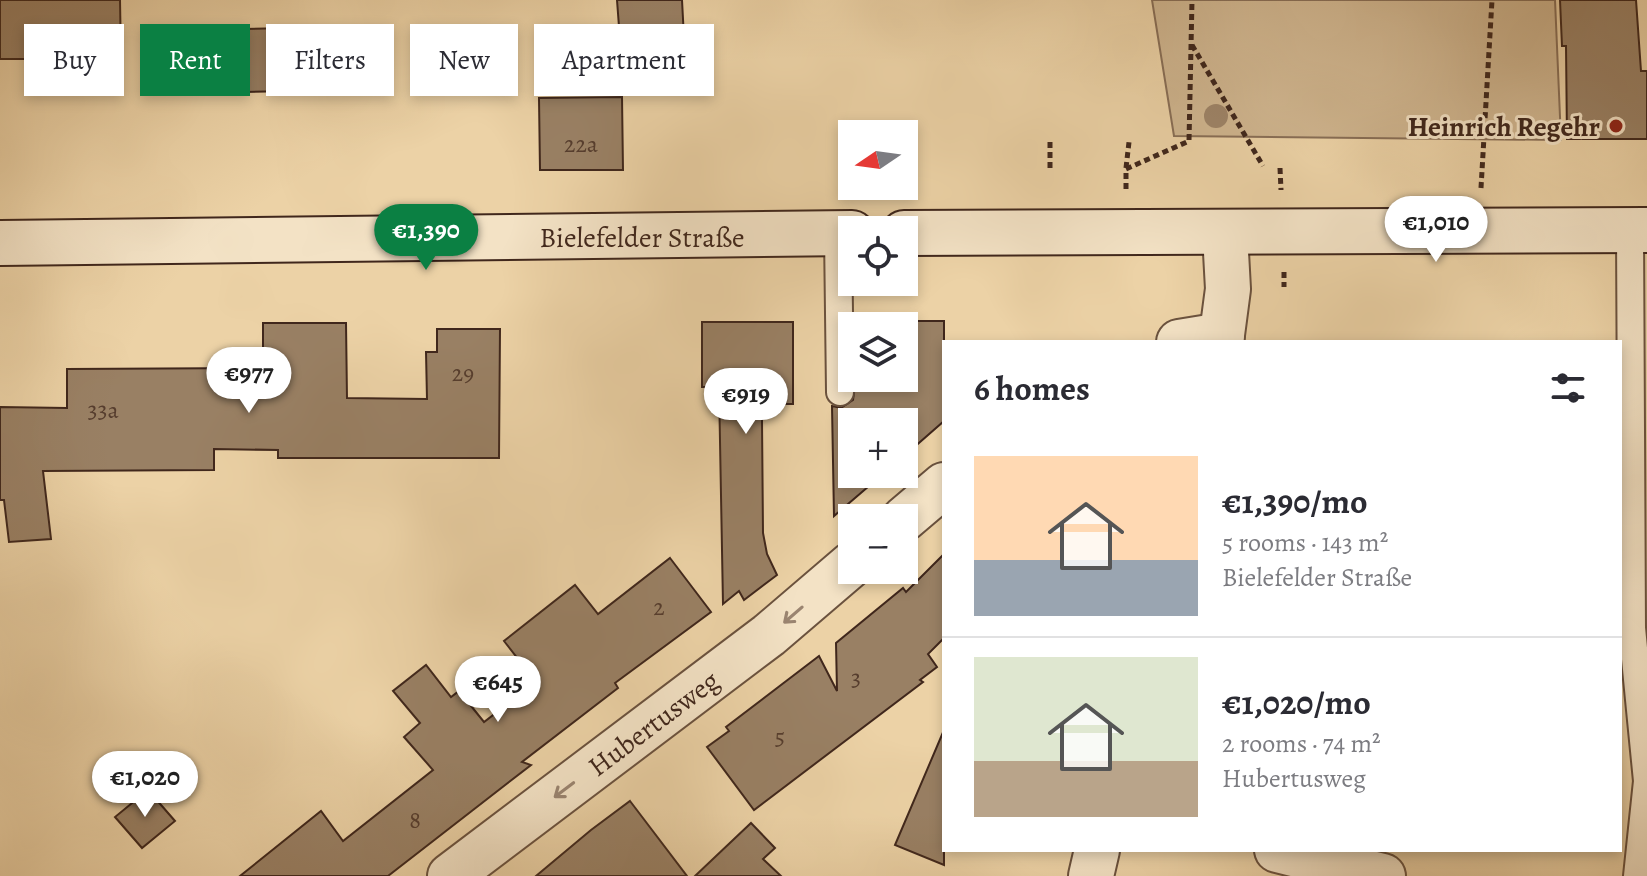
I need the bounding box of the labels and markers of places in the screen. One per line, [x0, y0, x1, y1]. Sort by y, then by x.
place label: Heinrich Regehr [1408, 108, 1600, 146]
marker: Heinrich Regehr [1607, 117, 1625, 135]
pin: €1,010 [1371, 196, 1501, 264]
pin: €1,390 [361, 204, 491, 272]
pin: €977 [202, 347, 296, 415]
pin: €919 [699, 368, 793, 436]
pin: €645 [451, 656, 545, 724]
pin: €1,020 [80, 751, 210, 819]

